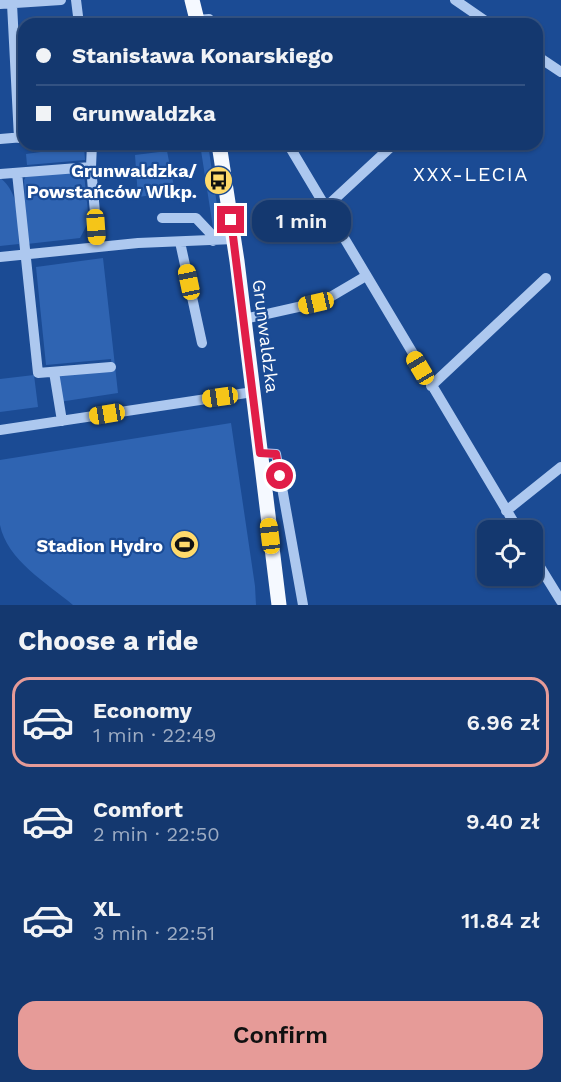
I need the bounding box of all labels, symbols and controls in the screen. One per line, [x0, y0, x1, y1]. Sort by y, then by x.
text: Stanisława Konarskiego [72, 43, 334, 68]
text: Grunwaldzka [72, 101, 216, 126]
place label: Grunwaldzka/ Powstańców Wlkp. [27, 160, 198, 202]
district label: XXX-LECIA [413, 162, 529, 186]
bus stop icon: Grunwaldzka/ Powstańców Wlkp. [202, 164, 234, 196]
callout: 1 min [252, 199, 351, 241]
route end [217, 206, 244, 233]
car [86, 208, 106, 246]
text: 1 min [276, 209, 327, 233]
car [176, 263, 202, 301]
street label: Grunwaldzka [249, 278, 283, 394]
car [296, 290, 336, 316]
car [403, 348, 437, 388]
car [201, 386, 239, 408]
car [88, 402, 126, 426]
route start [266, 462, 293, 489]
car [259, 517, 281, 555]
map controls [477, 520, 543, 586]
button: locate [477, 520, 543, 586]
sports icon: Stadion Hydro [168, 529, 200, 561]
place label: Stadion Hydro [36, 535, 163, 556]
text: Choose a ride [18, 625, 198, 657]
icon: car [21, 695, 75, 749]
text: Economy [93, 698, 192, 723]
text: 6.96 zł [467, 710, 540, 735]
text: 1 min · 22:49 [93, 723, 216, 747]
icon: car [21, 794, 75, 848]
text: Comfort [93, 797, 183, 822]
text: 9.40 zł [466, 809, 540, 834]
text: 2 min · 22:50 [93, 822, 220, 846]
icon: car [21, 893, 75, 947]
text: XL [93, 896, 121, 921]
text: 11.84 zł [461, 908, 540, 933]
text: 3 min · 22:51 [93, 921, 215, 945]
button: Confirm [18, 1001, 543, 1070]

